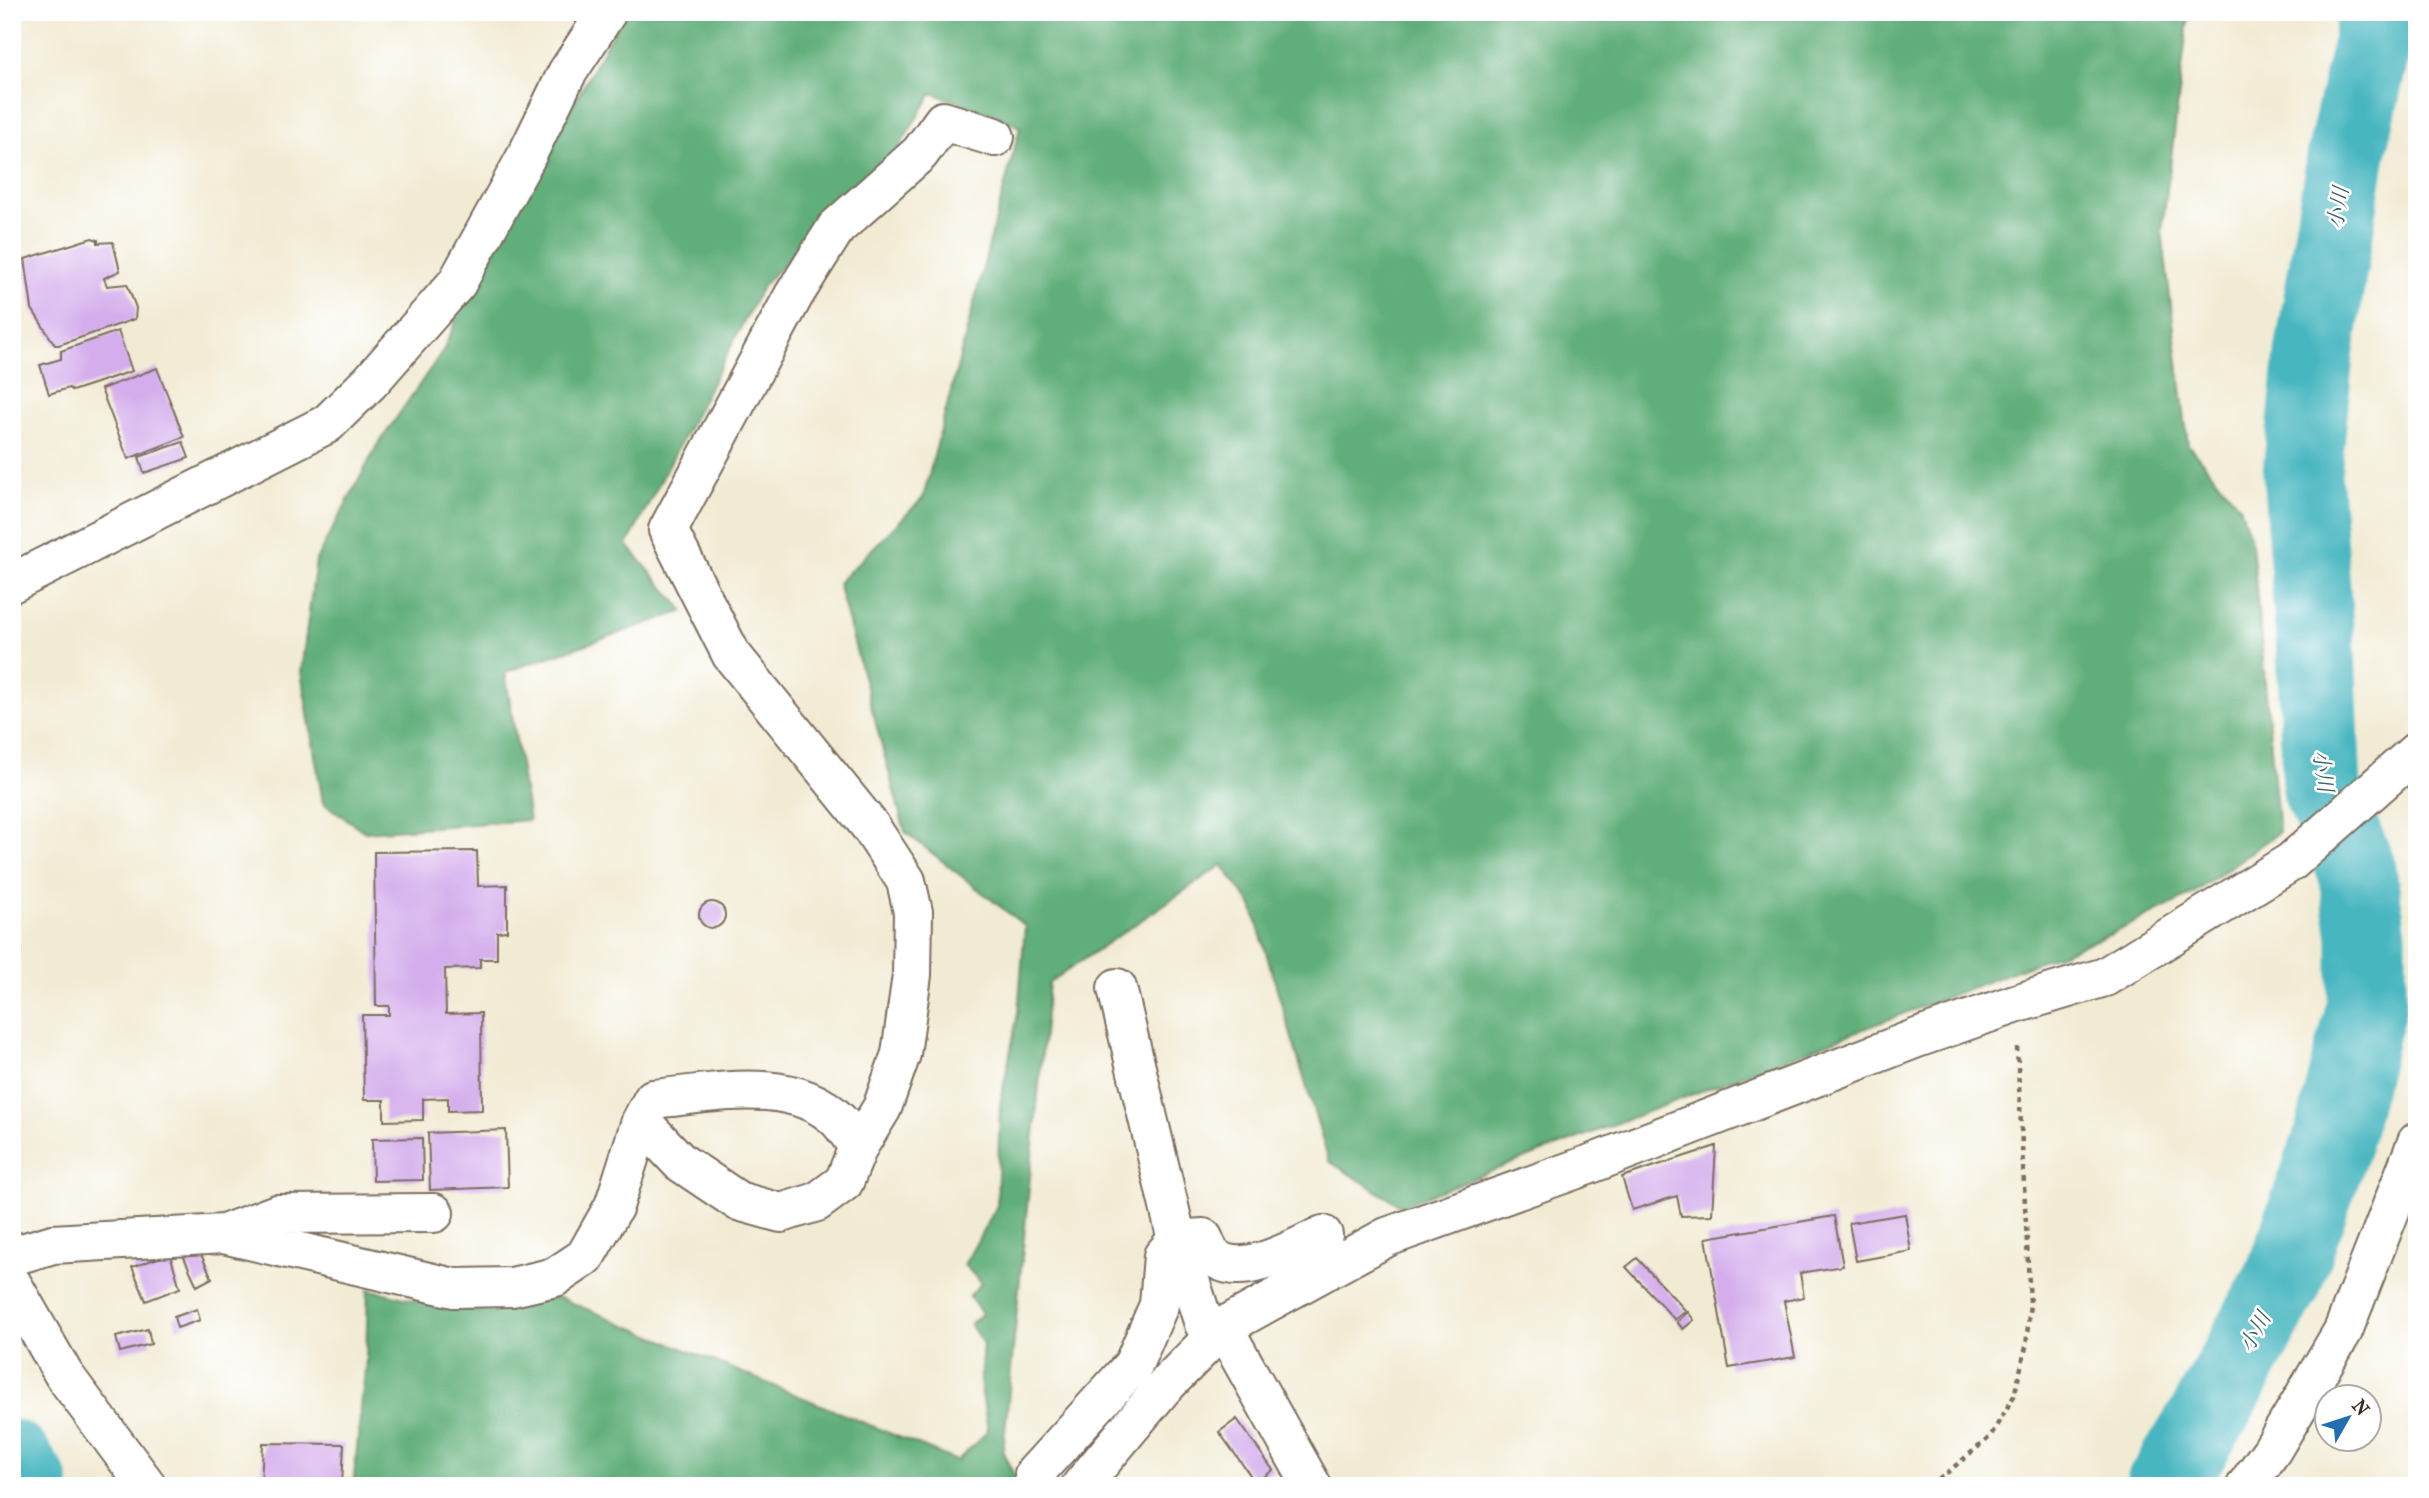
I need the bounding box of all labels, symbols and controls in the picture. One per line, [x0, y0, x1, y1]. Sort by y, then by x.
water label: 小川 [2323, 183, 2353, 231]
water label: 小川 [2308, 749, 2338, 795]
water label: 小川 [2234, 1306, 2277, 1356]
north arrow [2314, 1382, 2384, 1452]
text: N [2347, 1395, 2374, 1421]

